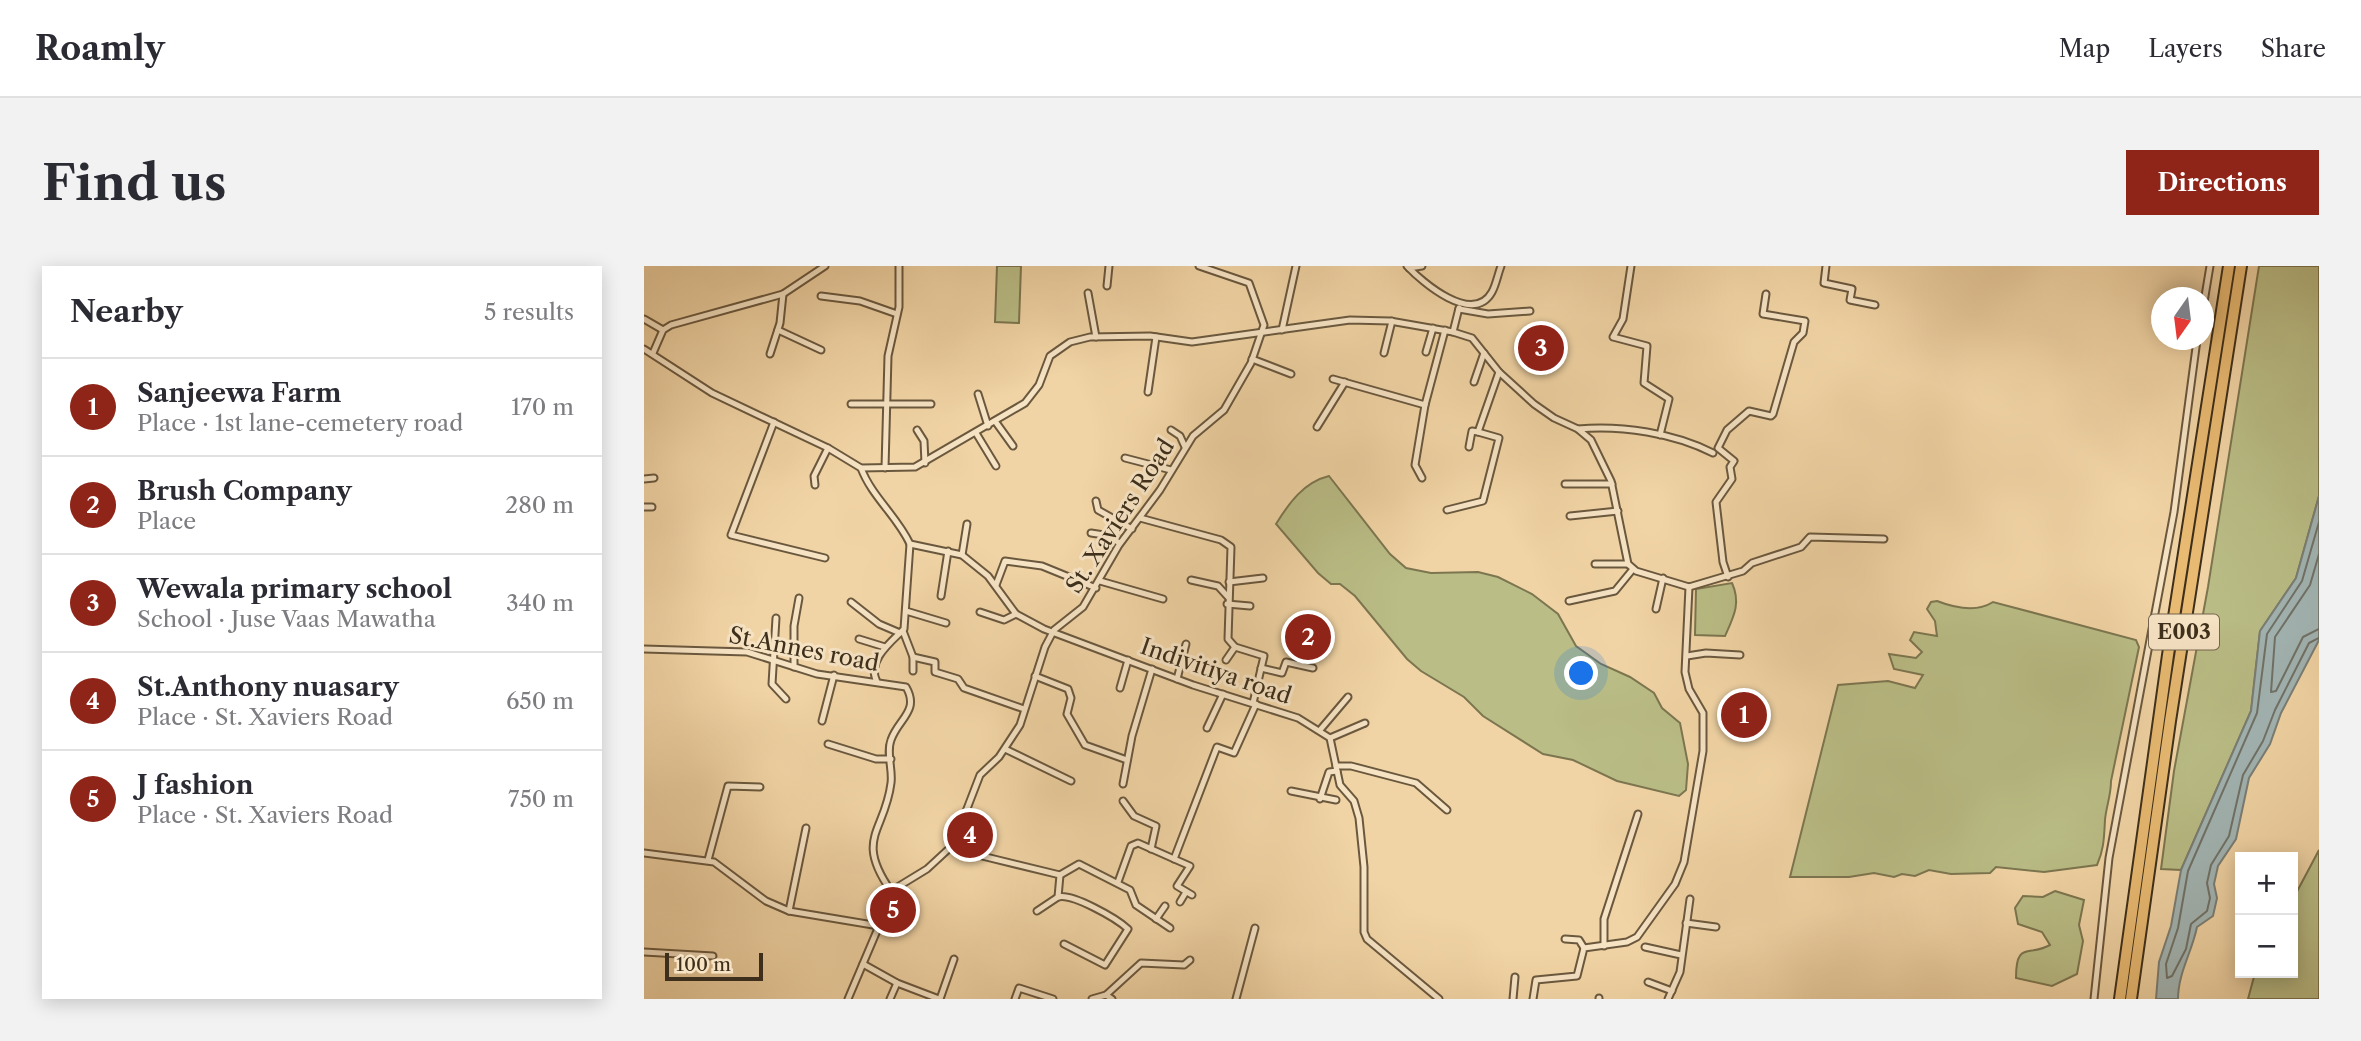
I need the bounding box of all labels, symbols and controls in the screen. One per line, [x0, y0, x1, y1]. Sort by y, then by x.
text: Roamly [35, 28, 165, 69]
text: Map [2059, 34, 2110, 63]
text: Layers [2148, 34, 2223, 63]
text: Share [2261, 34, 2326, 63]
button: Directions [2126, 150, 2319, 215]
text: Find us [42, 152, 226, 213]
north arrow [2151, 287, 2214, 350]
text: Nearby [70, 293, 183, 330]
text: 5 results [484, 298, 574, 326]
pin: 3 [1518, 322, 1564, 374]
text: Sanjeewa Farm [137, 377, 341, 409]
text: 1 [88, 393, 98, 421]
text: 170 m [511, 393, 574, 421]
text: Place · 1st lane-cemetery road [137, 409, 463, 437]
street label: St. Xaviers Road [1060, 434, 1180, 598]
text: Brush Company [137, 475, 352, 507]
text: 2 [86, 491, 100, 519]
text: 280 m [505, 491, 574, 519]
text: Place [137, 507, 196, 535]
text: Wewala primary school [137, 573, 452, 605]
text: 3 [87, 589, 100, 617]
text: 340 m [506, 589, 574, 617]
text: School · Juse Vaas Mawatha [137, 605, 436, 633]
pin: 2 [1285, 611, 1331, 663]
road number: E003 [2149, 614, 2219, 650]
street label: St.Annes road [727, 621, 881, 677]
street label: Indivitiya road [1137, 632, 1295, 710]
your location [1564, 656, 1598, 690]
text: St.Anthony nuasary [137, 671, 399, 703]
text: 4 [86, 687, 100, 715]
text: 650 m [506, 687, 574, 715]
pin: 1 [1721, 689, 1767, 741]
text: Place · St. Xaviers Road [137, 703, 393, 731]
text: J fashion [137, 769, 253, 801]
text: 5 [87, 785, 99, 813]
text: 750 m [508, 785, 574, 813]
text: Place · St. Xaviers Road [137, 801, 393, 829]
pin: 4 [947, 809, 993, 861]
map controls [2235, 852, 2298, 978]
button: + [2235, 852, 2298, 915]
pin: 5 [870, 884, 916, 936]
button: − [2235, 915, 2298, 978]
scale bar [665, 950, 763, 982]
text: 100 m [676, 953, 731, 976]

